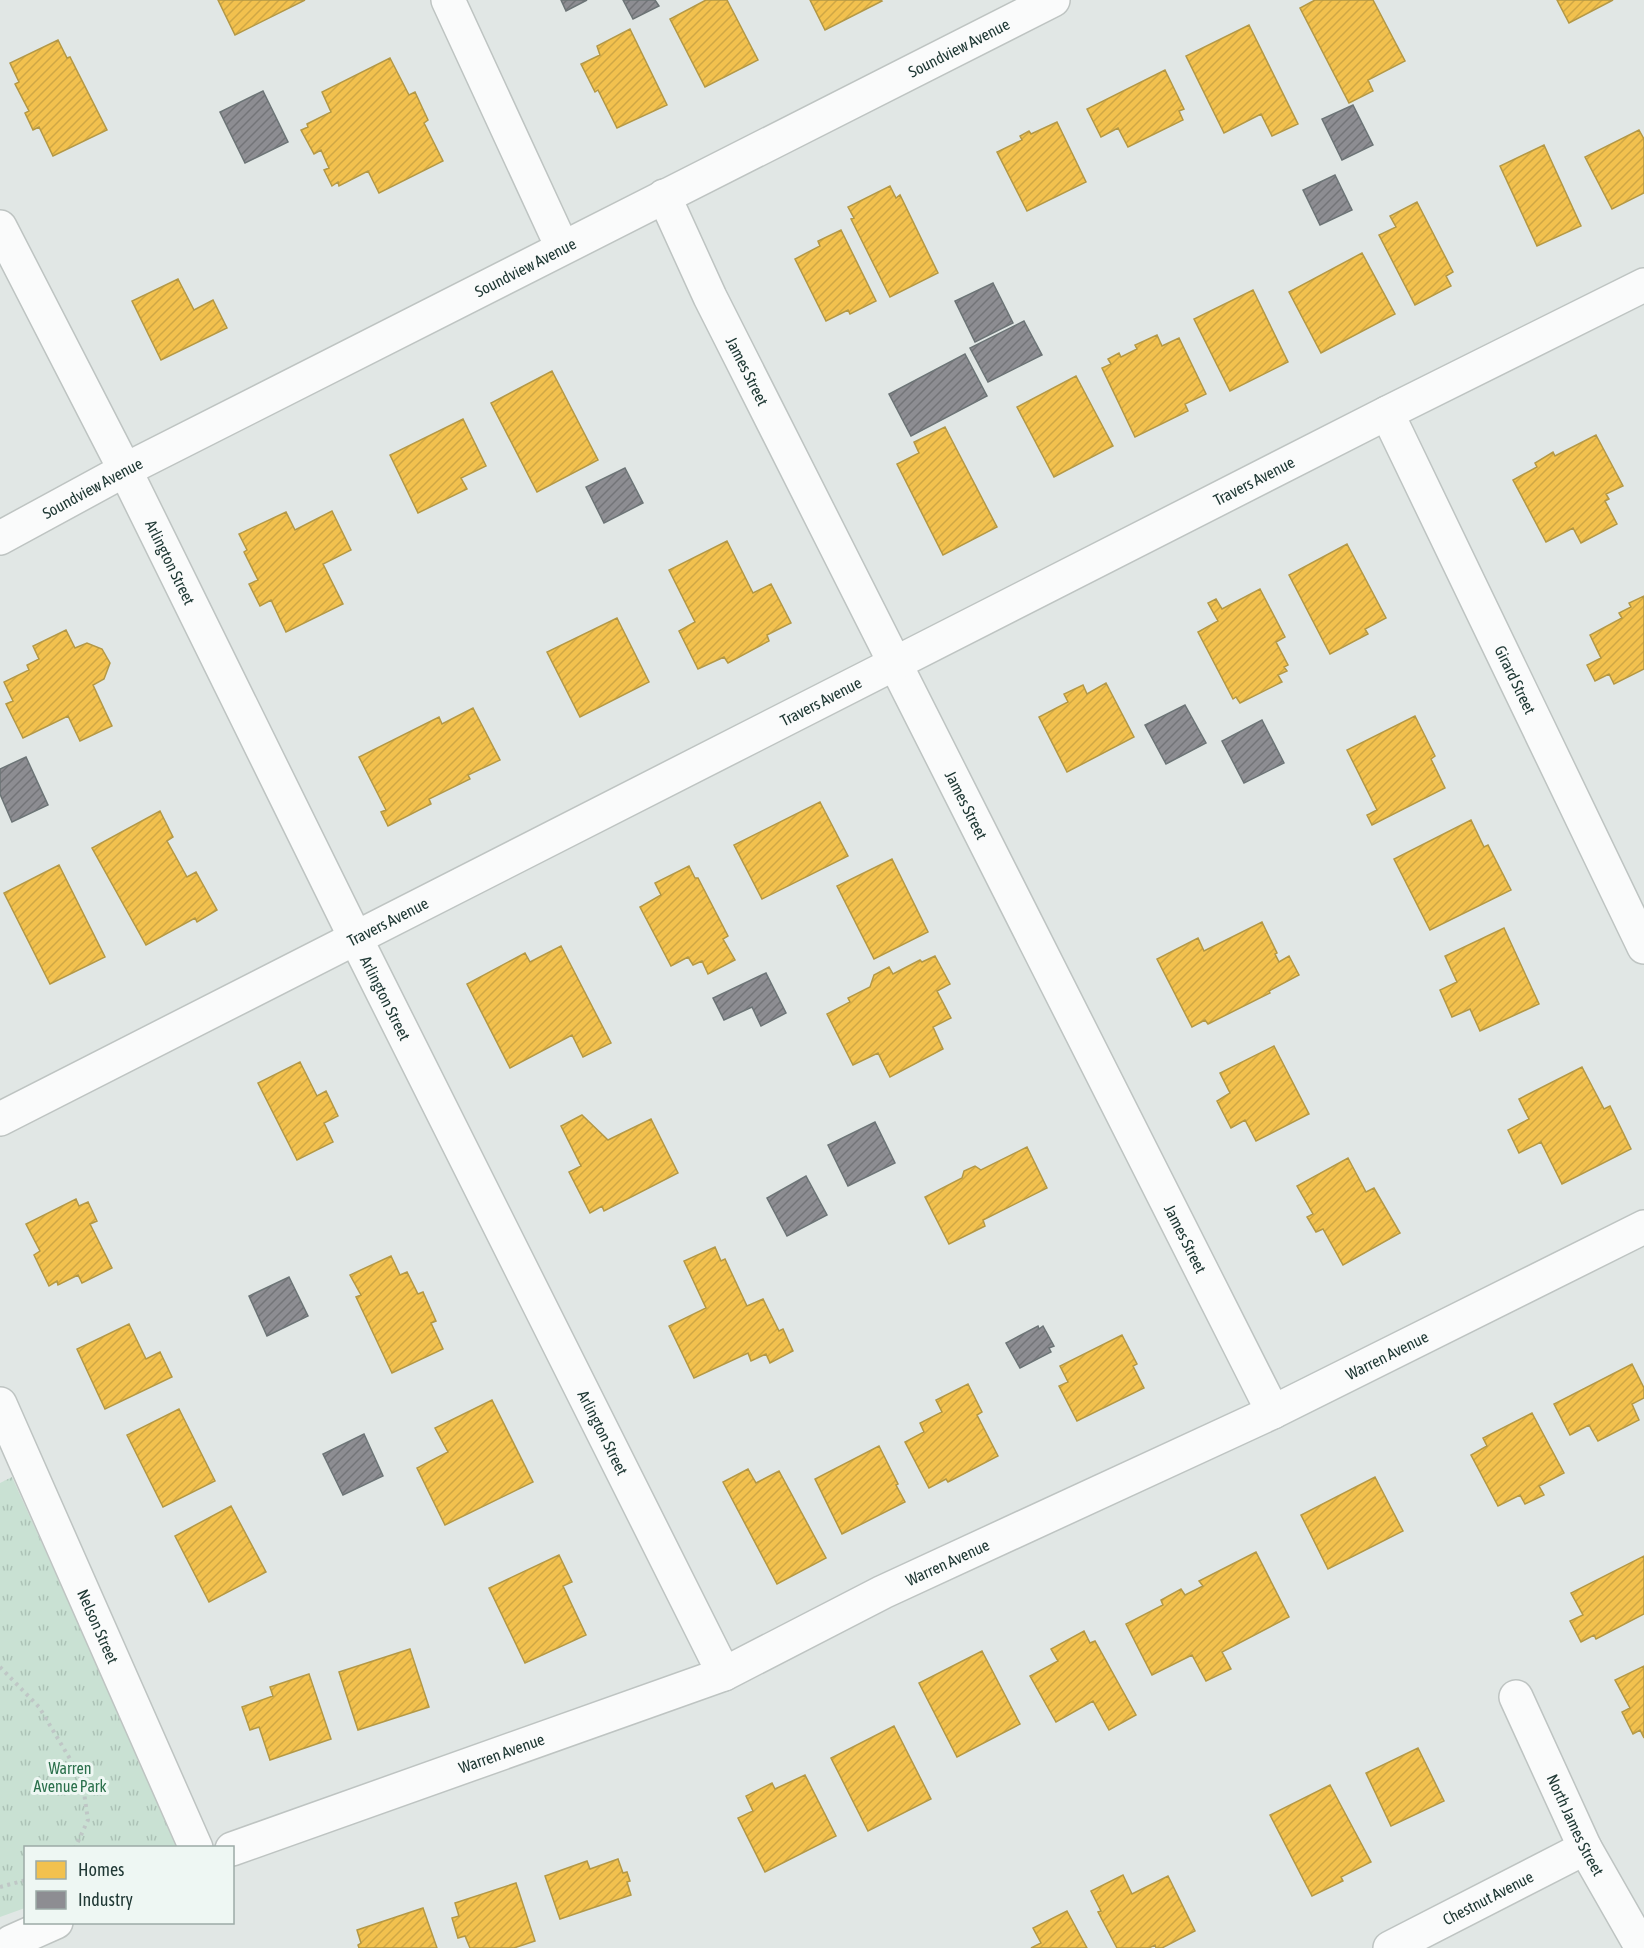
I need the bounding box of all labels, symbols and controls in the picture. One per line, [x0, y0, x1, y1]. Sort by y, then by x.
street label: Soundview Avenue [905, 15, 1012, 81]
street label: Soundview Avenue [472, 234, 579, 300]
street label: James Street [723, 334, 772, 409]
street label: Travers Avenue [1210, 453, 1297, 509]
street label: Soundview Avenue [39, 454, 145, 522]
street label: Arlington Street [142, 517, 199, 608]
street label: Girard Street [1491, 643, 1540, 717]
street label: Travers Avenue [777, 673, 864, 729]
street label: James Street [942, 768, 991, 843]
street label: Travers Avenue [344, 894, 431, 950]
street label: Arlington Street [357, 953, 414, 1044]
street label: James Street [1161, 1202, 1211, 1276]
street label: Warren Avenue [1343, 1327, 1431, 1383]
street label: Arlington Street [574, 1387, 632, 1478]
street label: Warren Avenue [903, 1535, 992, 1589]
street label: Nelson Street [74, 1586, 123, 1667]
street label: Warren Avenue [456, 1730, 547, 1777]
park label: Warren Avenue Park [33, 1759, 107, 1795]
street label: North James Street [1543, 1771, 1608, 1879]
legend [24, 1846, 234, 1924]
text: Homes [78, 1859, 124, 1880]
street label: Chestnut Avenue [1440, 1867, 1536, 1928]
text: Industry [78, 1889, 133, 1910]

